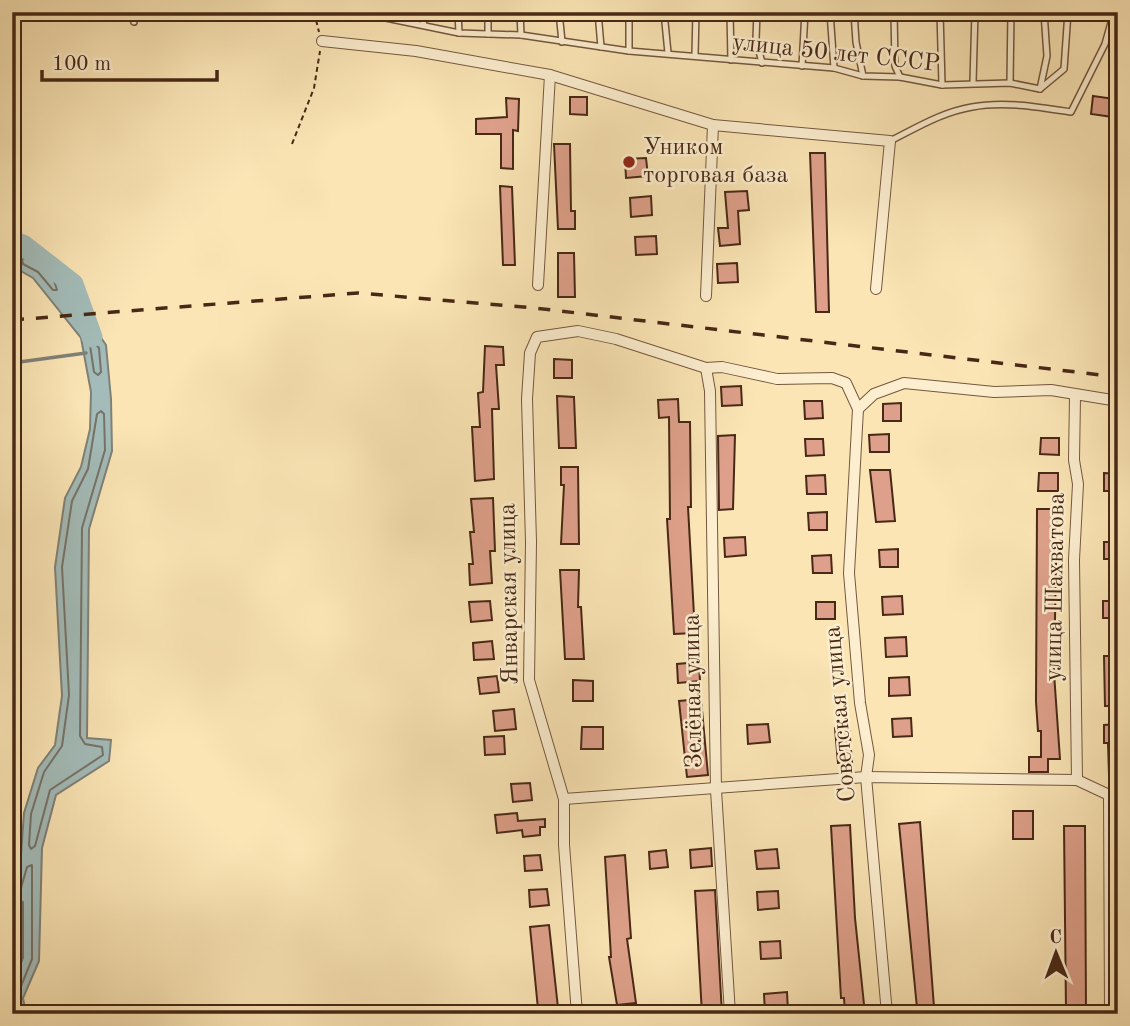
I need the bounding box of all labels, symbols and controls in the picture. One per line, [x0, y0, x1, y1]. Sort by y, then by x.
street label: улица 50 лет СССР [731, 31, 941, 77]
scale bar [42, 38, 217, 82]
text: 100 m [52, 54, 111, 75]
place label: Уником торговая база [643, 136, 789, 188]
marker: Уником торговая база [621, 154, 637, 170]
street label: улица Шахватова [1042, 492, 1070, 682]
street label: Январская улица [496, 503, 524, 685]
street label: Зелёная улица [681, 613, 707, 769]
street label: Советская улица [821, 625, 861, 803]
north arrow [1021, 918, 1092, 988]
text: С [1049, 929, 1062, 948]

